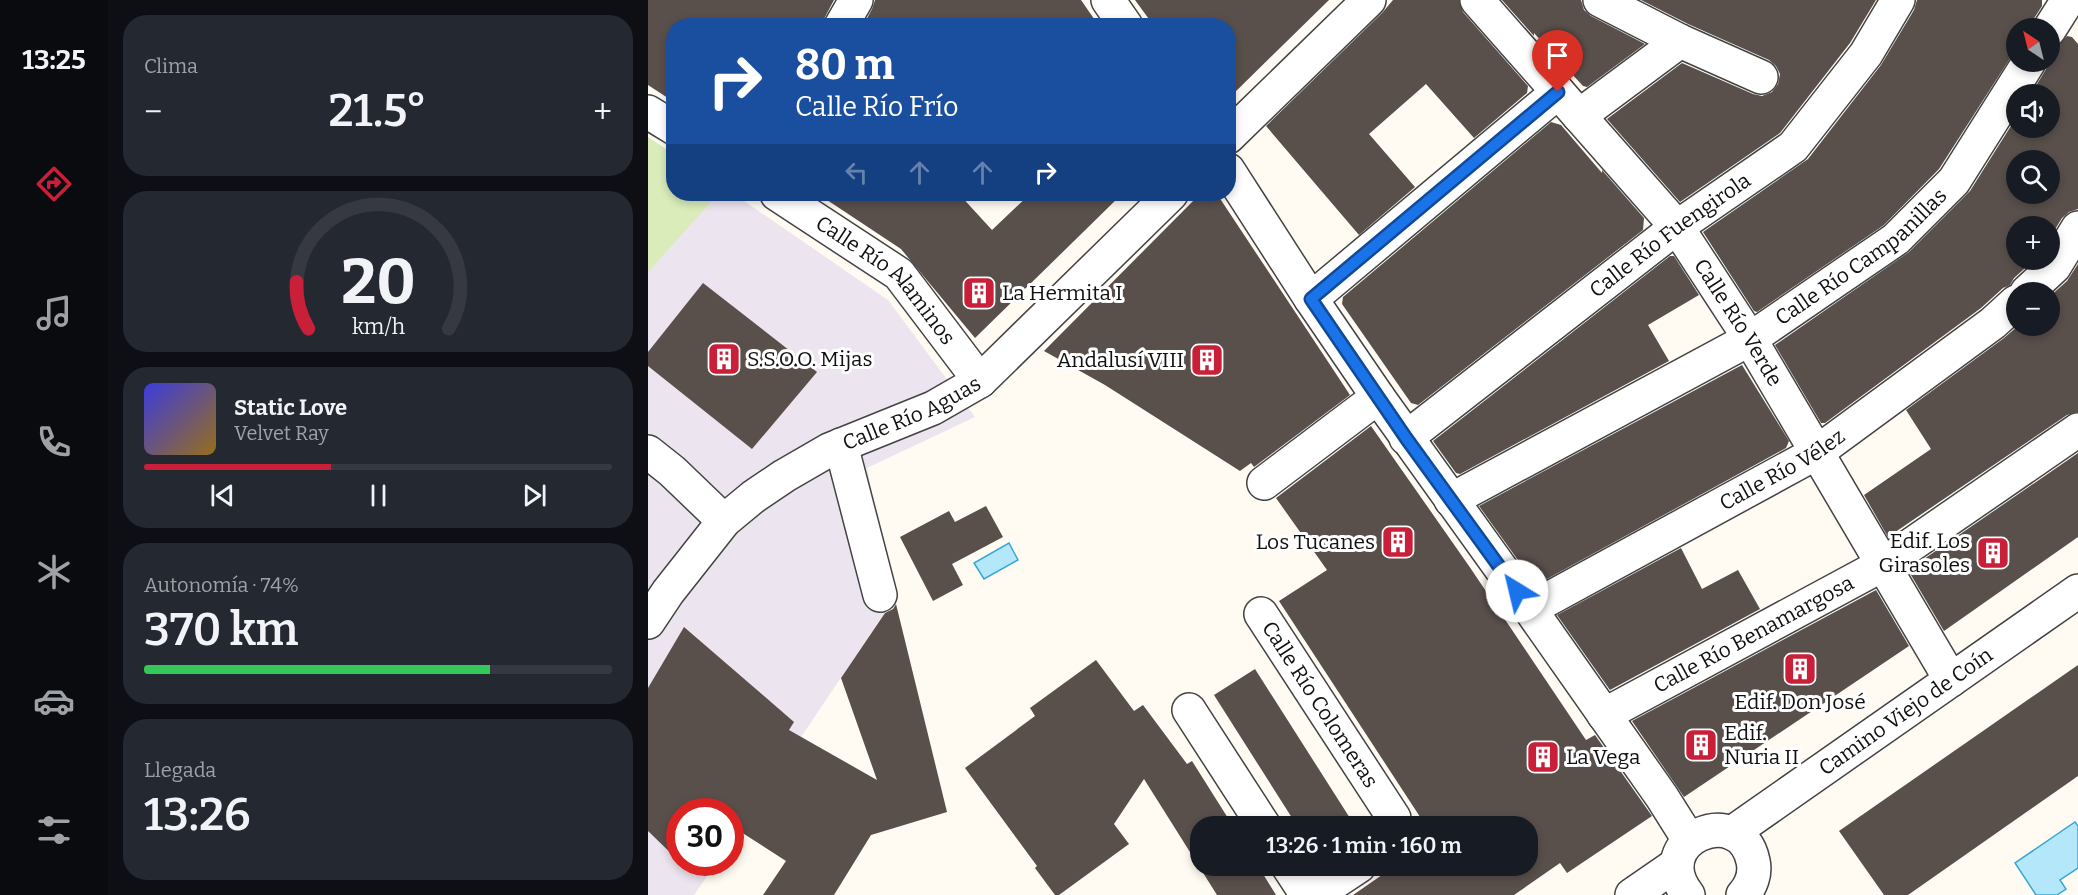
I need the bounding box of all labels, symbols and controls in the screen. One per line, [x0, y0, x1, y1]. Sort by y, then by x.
north arrow [2006, 18, 2060, 72]
map controls [2006, 18, 2060, 336]
pin [1532, 30, 1583, 92]
icon: arrive [1541, 39, 1574, 72]
text: 80 m [795, 40, 895, 90]
icon: right [696, 42, 774, 120]
text: 13:25 [22, 44, 86, 76]
text: Clima [144, 54, 198, 78]
text: 21.5° [329, 84, 427, 138]
button: sound [2006, 84, 2060, 138]
text: Calle Río Frío [795, 91, 959, 123]
text: − [144, 92, 162, 132]
text: + [593, 92, 612, 132]
button: search [2006, 150, 2060, 204]
icon: left [840, 156, 873, 189]
icon: ahead [903, 156, 936, 189]
icon: ahead [966, 156, 999, 189]
icon: right [1029, 156, 1062, 189]
icon: directions [33, 163, 75, 205]
street label: Calle Río Fuengirola [1584, 167, 1756, 303]
street label: Calle Río Campanillas [1770, 183, 1952, 331]
street label: Calle Río Alaminos [811, 210, 961, 350]
button: + [2006, 216, 2060, 270]
text: 20 [341, 245, 415, 320]
street label: Calle Río Verde [1688, 254, 1788, 391]
building icon: La Hermita I [961, 275, 997, 311]
place label: La Hermita I [1002, 280, 1123, 306]
button: − [2006, 282, 2060, 336]
icon: music [33, 292, 75, 334]
text: km/h [351, 314, 405, 340]
building icon: S.S.O.O. Mijas [706, 341, 742, 377]
building icon: Andalusí VIII [1189, 342, 1225, 378]
place label: S.S.O.O. Mijas [747, 346, 873, 372]
place label: Andalusí VIII [1057, 347, 1184, 373]
street label: Calle Río Aguas [839, 370, 985, 456]
text: Static Love [234, 394, 347, 421]
icon: phone [33, 421, 75, 463]
text: Velvet Ray [234, 421, 329, 445]
street label: Calle Río Vélez [1715, 423, 1850, 516]
icon: previous [206, 479, 239, 512]
icon: pause [362, 479, 395, 512]
icon: next [518, 479, 551, 512]
building icon: Los Tucanes [1380, 524, 1416, 560]
place label: Edif. Los Girasoles [1878, 528, 1970, 578]
place label: Los Tucanes [1256, 529, 1375, 555]
building icon: Edif. Los Girasoles [1975, 535, 2011, 571]
icon: climate [33, 551, 75, 593]
position arrow [1485, 559, 1549, 623]
street label: Calle Río Benamargosa [1649, 569, 1859, 699]
text: Autonomía · 74% [144, 573, 299, 597]
text: 370 km [144, 603, 298, 657]
street label: Calle Río Colomeras [1256, 616, 1384, 793]
street label: Camino Viejo de Coín [1814, 642, 1998, 781]
building icon: Edif. Don José [1782, 651, 1818, 687]
icon: car [33, 680, 75, 722]
place label: Edif. Don José [1734, 689, 1866, 715]
place label: Edif. Nuria II [1724, 720, 1799, 770]
building icon: Edif. Nuria II [1683, 727, 1719, 763]
building icon: La Vega [1525, 739, 1561, 775]
place label: La Vega [1566, 744, 1641, 770]
text: Llegada [144, 758, 216, 782]
text: 13:26 [144, 788, 251, 842]
speed limit sign: 30 [666, 798, 744, 876]
icon: filters [33, 809, 75, 851]
text: 13:26 · 1 min · 160 m [1266, 832, 1462, 859]

